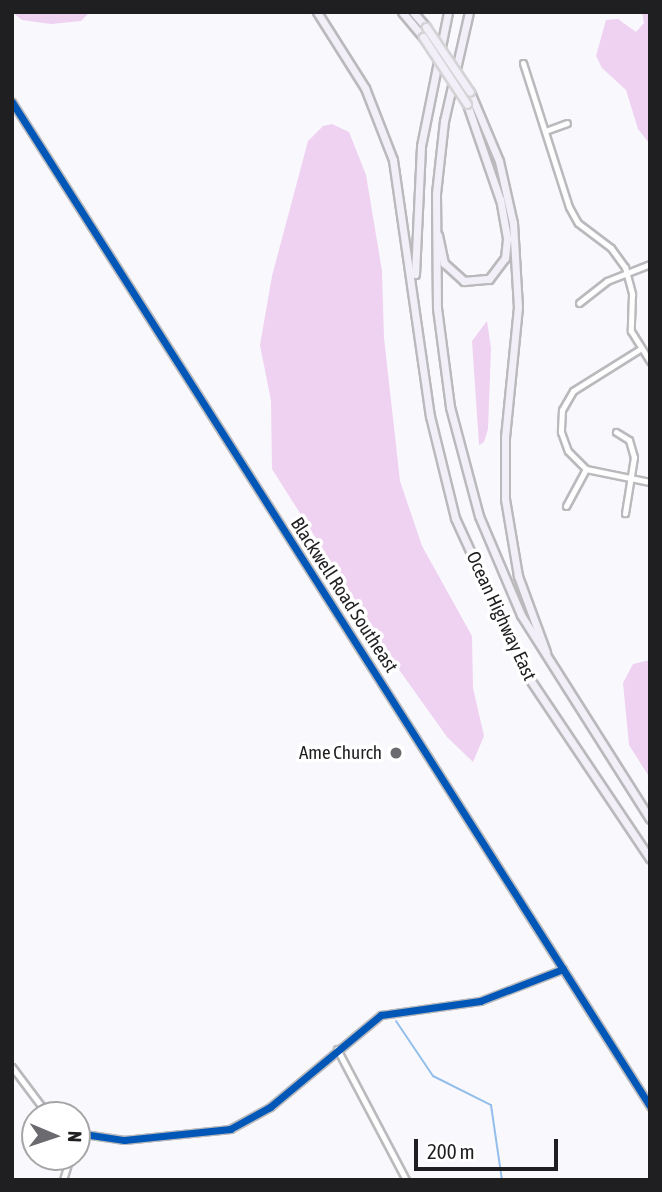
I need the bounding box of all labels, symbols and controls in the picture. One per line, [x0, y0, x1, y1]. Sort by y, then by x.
street label: Blackwell Road Southeast [285, 513, 403, 677]
street label: Ocean Highway East [461, 548, 541, 684]
place label: Ame Church [299, 742, 382, 764]
marker: Ame Church [388, 745, 404, 761]
north arrow [21, 1101, 91, 1171]
scale bar [417, 1126, 560, 1170]
text: N [64, 1131, 86, 1143]
text: 200 m [427, 1139, 475, 1163]

